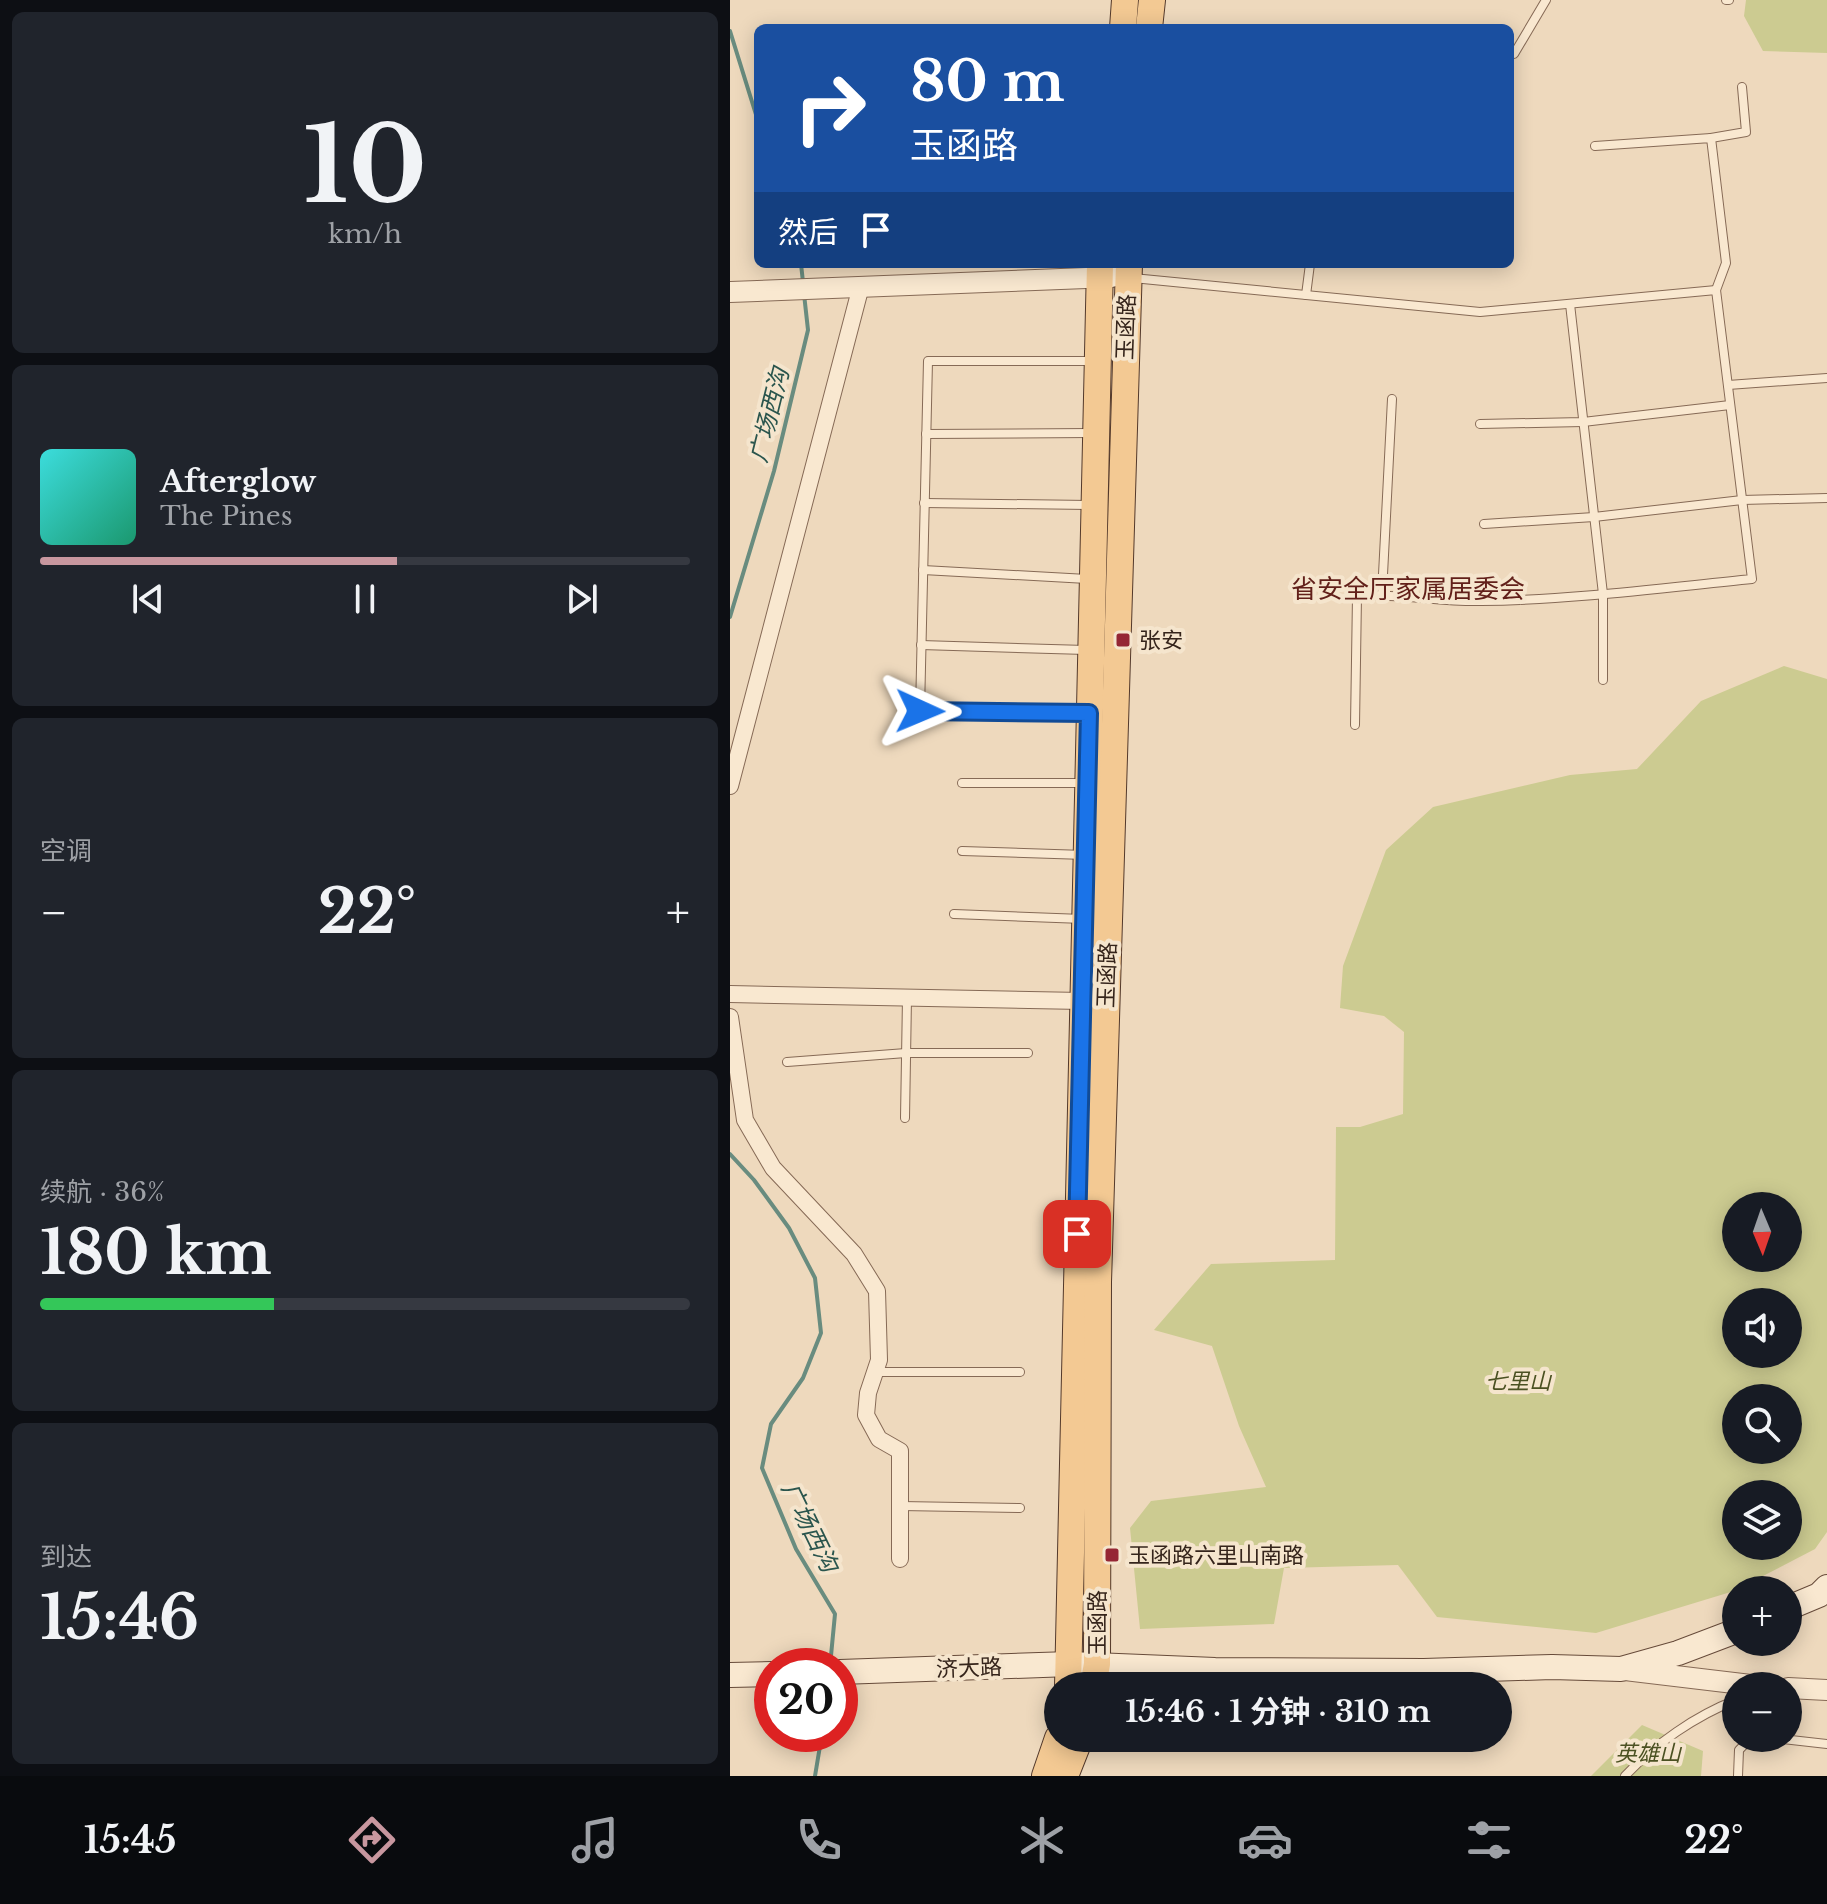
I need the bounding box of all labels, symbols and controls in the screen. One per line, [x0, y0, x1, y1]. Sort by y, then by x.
text: 80 m [910, 47, 1065, 116]
icon: right [778, 56, 882, 160]
text: 10 [303, 101, 427, 230]
text: 玉函路 [910, 123, 1018, 168]
icon: arrive [854, 208, 898, 252]
text: 然后 [778, 214, 838, 251]
text: km/h [328, 218, 402, 250]
street label: 玉函路 [1111, 294, 1141, 360]
water label: 广场西沟 [743, 362, 795, 465]
text: Afterglow [160, 463, 316, 500]
text: The Pines [160, 500, 292, 532]
district label: 省安全厅家属居委会 [1291, 573, 1525, 605]
icon: previous [126, 577, 170, 621]
icon: pause [343, 577, 387, 621]
icon: next [560, 577, 604, 621]
place label: 张安 [1139, 627, 1183, 654]
marker: 张安 [1114, 631, 1132, 649]
position arrow [878, 669, 962, 753]
text: 空调 [40, 835, 92, 867]
text: 22° [318, 875, 416, 949]
text: − [40, 885, 68, 940]
text: + [666, 885, 690, 940]
street label: 玉函路 [1092, 942, 1122, 1008]
text: 续航 · 36% [40, 1176, 165, 1208]
north arrow [1722, 1192, 1802, 1272]
map controls [1722, 1192, 1802, 1752]
pin [1043, 1200, 1111, 1268]
icon: arrive [1055, 1212, 1099, 1256]
text: 180 km [40, 1216, 272, 1290]
button: sound [1722, 1288, 1802, 1368]
park label: 七里山 [1485, 1368, 1553, 1395]
button: search [1722, 1384, 1802, 1464]
water label: 广场西沟 [776, 1478, 845, 1579]
button: layers [1722, 1480, 1802, 1560]
text: 到达 [40, 1541, 92, 1573]
place label: 玉函路六里山南路 [1128, 1542, 1304, 1569]
marker: 玉函路六里山南路 [1103, 1546, 1121, 1564]
button: + [1722, 1576, 1802, 1656]
text: 15:46 [40, 1581, 199, 1655]
street label: 玉函路 [1084, 1590, 1111, 1656]
speed limit sign: 20 [754, 1648, 858, 1752]
street label: 济大路 [936, 1653, 1002, 1683]
button: − [1722, 1672, 1802, 1752]
text: 15:46 · 1 分钟 · 310 m [1125, 1693, 1431, 1730]
park label: 英雄山 [1615, 1740, 1683, 1767]
icon: directions [344, 1812, 400, 1868]
icon: music [567, 1812, 623, 1868]
icon: phone [791, 1812, 847, 1868]
icon: climate [1014, 1812, 1070, 1868]
icon: car [1237, 1812, 1293, 1868]
icon: filters [1461, 1812, 1517, 1868]
text: 15:45 [84, 1818, 176, 1863]
text: 22° [1684, 1818, 1743, 1863]

